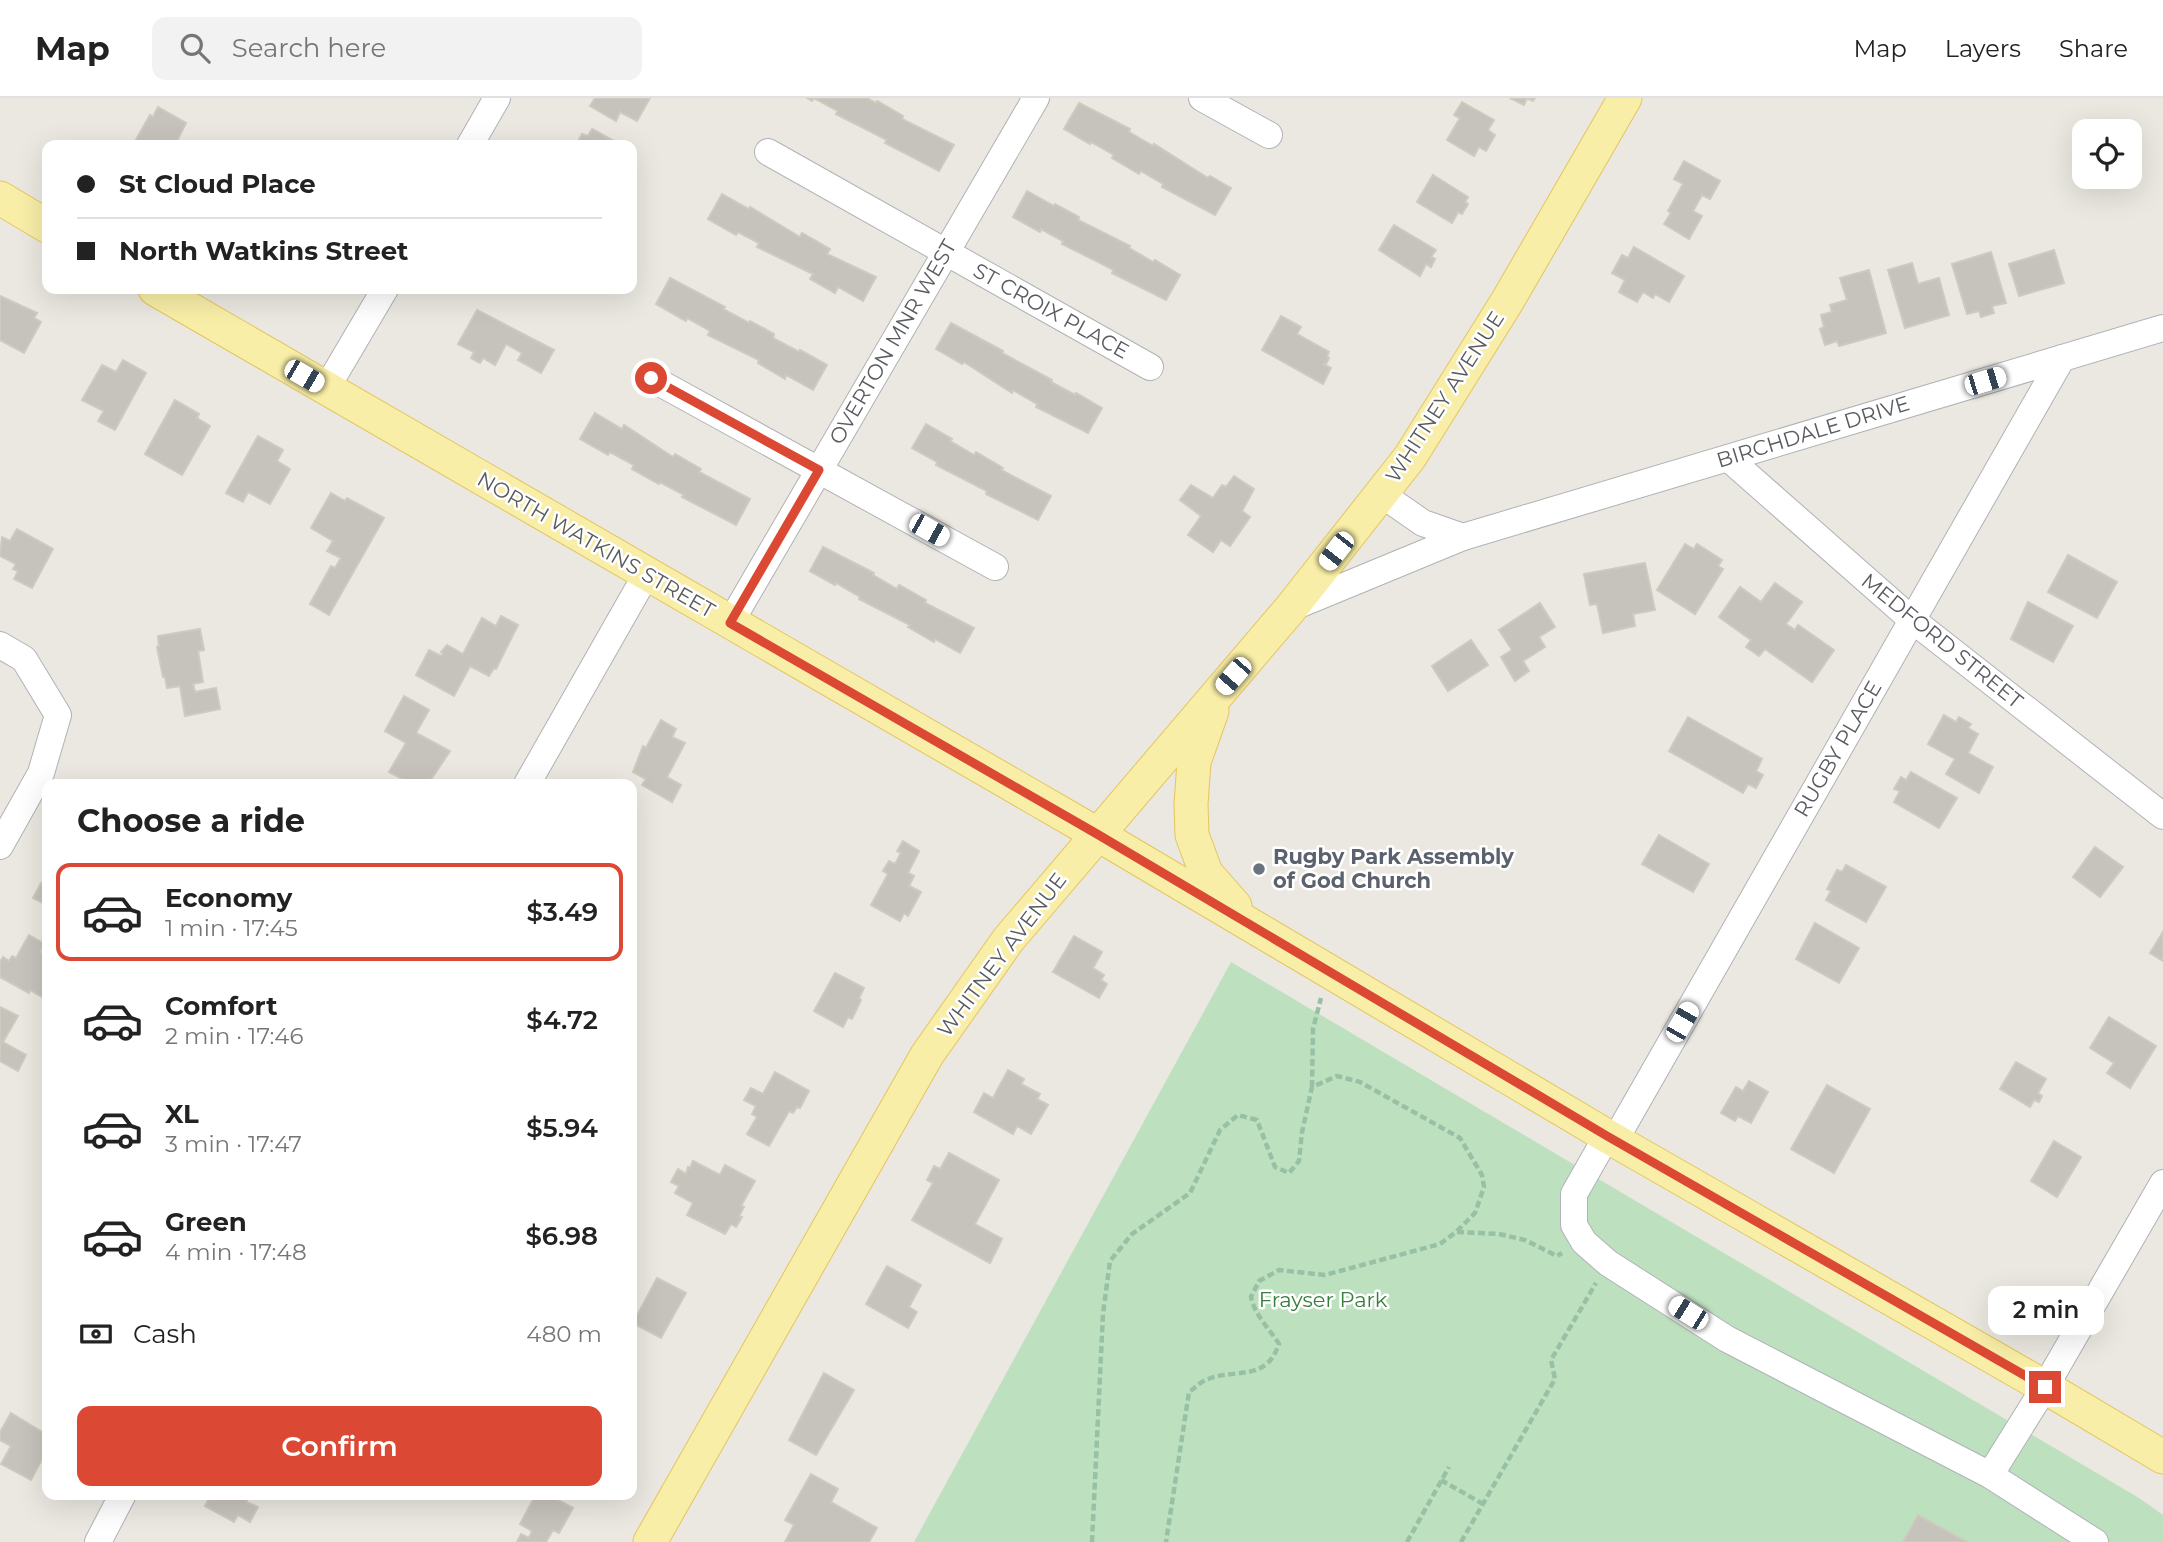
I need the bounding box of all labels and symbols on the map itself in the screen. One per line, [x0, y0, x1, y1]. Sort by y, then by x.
street label: OVERTON MNR WEST [824, 235, 961, 449]
street label: ST CROIX PLACE [969, 257, 1133, 364]
street label: WHITNEY AVENUE [1380, 307, 1509, 487]
car [281, 356, 328, 396]
route start [635, 362, 667, 394]
car [1962, 365, 2009, 397]
street label: BIRCHDALE DRIVE [1713, 390, 1912, 473]
street label: NORTH WATKINS STREET [473, 466, 719, 623]
car [906, 511, 953, 549]
car [1315, 528, 1358, 574]
street label: MEDFORD STREET [1857, 568, 2028, 713]
car [1212, 653, 1255, 699]
street label: RUGBY PLACE [1789, 676, 1887, 821]
place label: Rugby Park Assembly of God Church [1273, 844, 1514, 893]
marker: Rugby Park Assembly of God Church [1251, 861, 1267, 877]
street label: WHITNEY AVENUE [932, 868, 1071, 1042]
car [1663, 999, 1702, 1045]
callout: 2 min [1987, 1286, 2103, 1334]
park label: Frayser Park [1259, 1287, 1388, 1312]
car [1665, 1293, 1712, 1333]
route end [2029, 1371, 2061, 1403]

